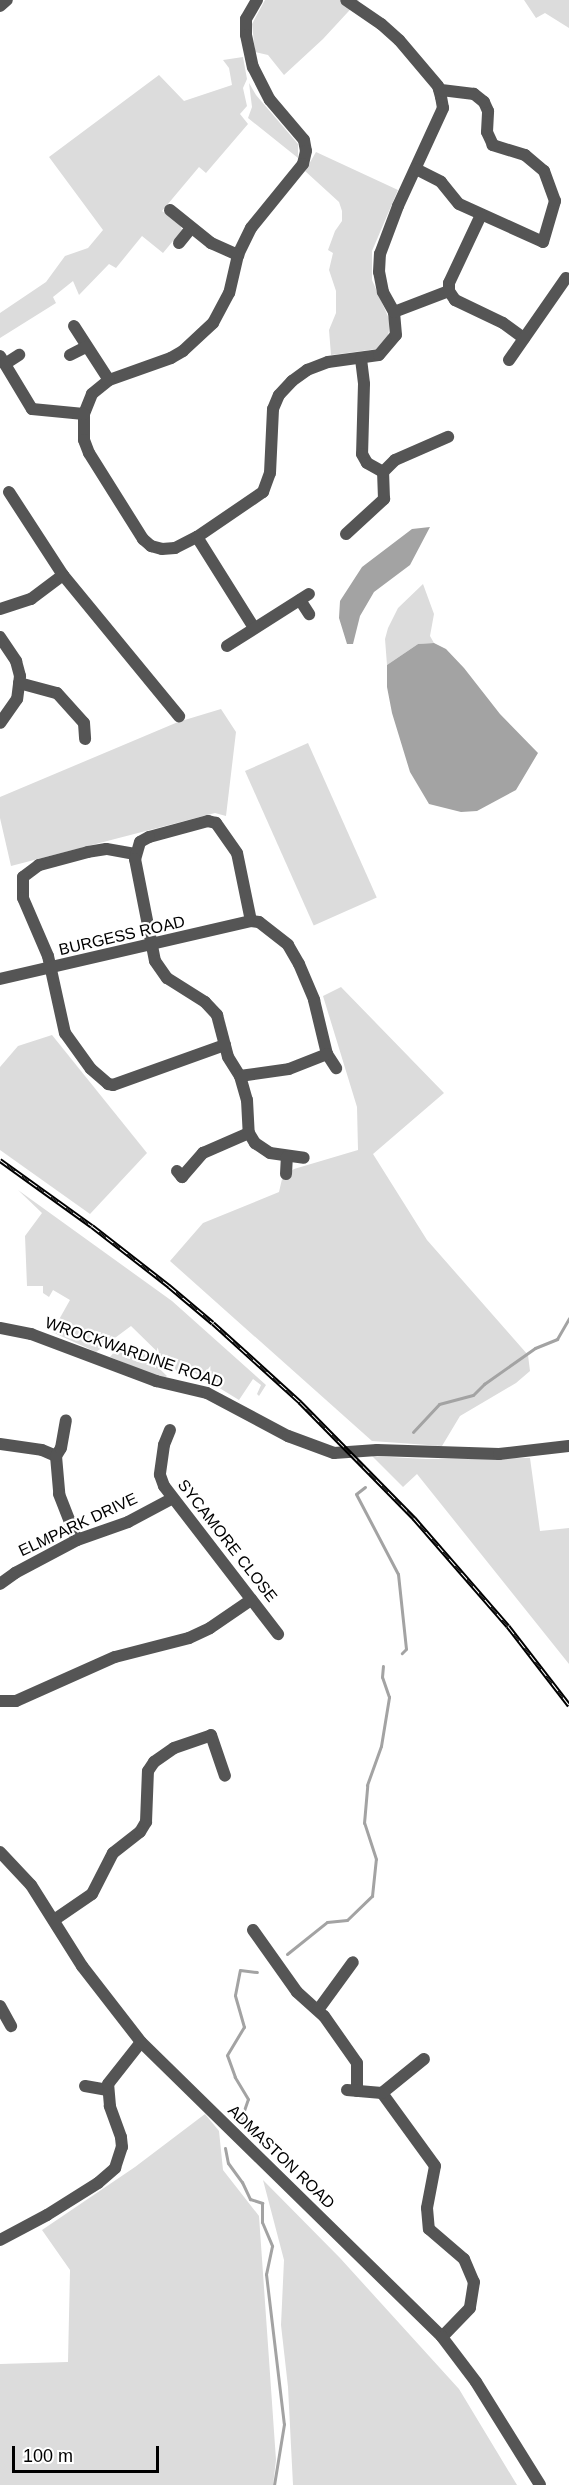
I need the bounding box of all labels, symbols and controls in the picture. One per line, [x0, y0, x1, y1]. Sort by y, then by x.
street label: BURGESS ROAD [57, 912, 187, 960]
street label: WROCKWARDINE ROAD [42, 1313, 226, 1393]
street label: SYCAMORE CLOSE [173, 1476, 281, 1606]
street label: ELMPARK DRIVE [16, 1489, 140, 1561]
street label: ADMASTON ROAD [224, 2101, 338, 2213]
scale bar [15, 2434, 162, 2472]
text: 100 m [23, 2446, 73, 2466]

